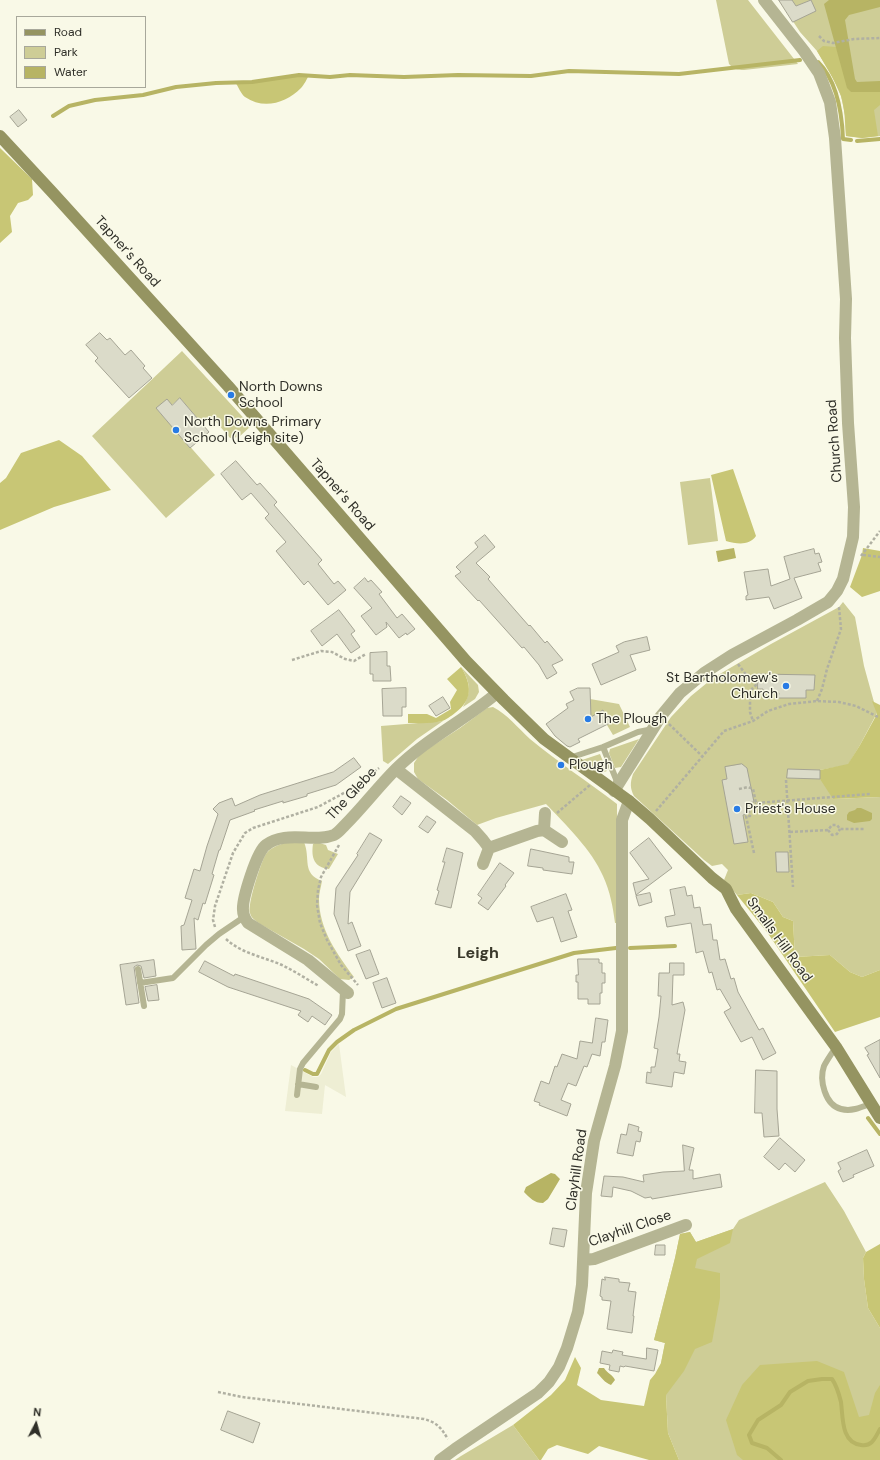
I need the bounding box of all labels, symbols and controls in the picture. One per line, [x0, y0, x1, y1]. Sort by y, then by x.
legend [16, 16, 146, 88]
text: Road [54, 24, 82, 40]
text: Park [54, 44, 78, 60]
text: Water [54, 64, 87, 80]
street label: Tapner's Road [91, 213, 163, 291]
place label: North Downs School [239, 379, 323, 412]
marker: North Downs School [226, 390, 236, 400]
street label: Church Road [824, 399, 846, 483]
place label: North Downs Primary School (Leigh site) [184, 414, 321, 446]
marker: North Downs Primary School (Leigh site) [171, 425, 181, 435]
street label: Tapner's Road [306, 456, 378, 534]
place label: St Bartholomew's Church [666, 670, 778, 702]
marker: St Bartholomew's Church [781, 681, 791, 691]
place label: The Plough [596, 711, 667, 727]
marker: The Plough [583, 714, 593, 724]
place label: Plough [569, 757, 612, 773]
marker: Plough [556, 760, 566, 770]
street label: The Glebe [323, 764, 381, 824]
place label: Priest's House [745, 801, 836, 817]
marker: Priest's House [732, 804, 742, 814]
street label: Smalls Hill Road [743, 894, 815, 986]
district label: Leigh [457, 944, 499, 964]
street label: Clayhill Road [563, 1128, 591, 1212]
street label: Clayhill Close [587, 1207, 673, 1251]
north arrow [16, 1404, 56, 1444]
text: N [33, 1405, 42, 1419]

